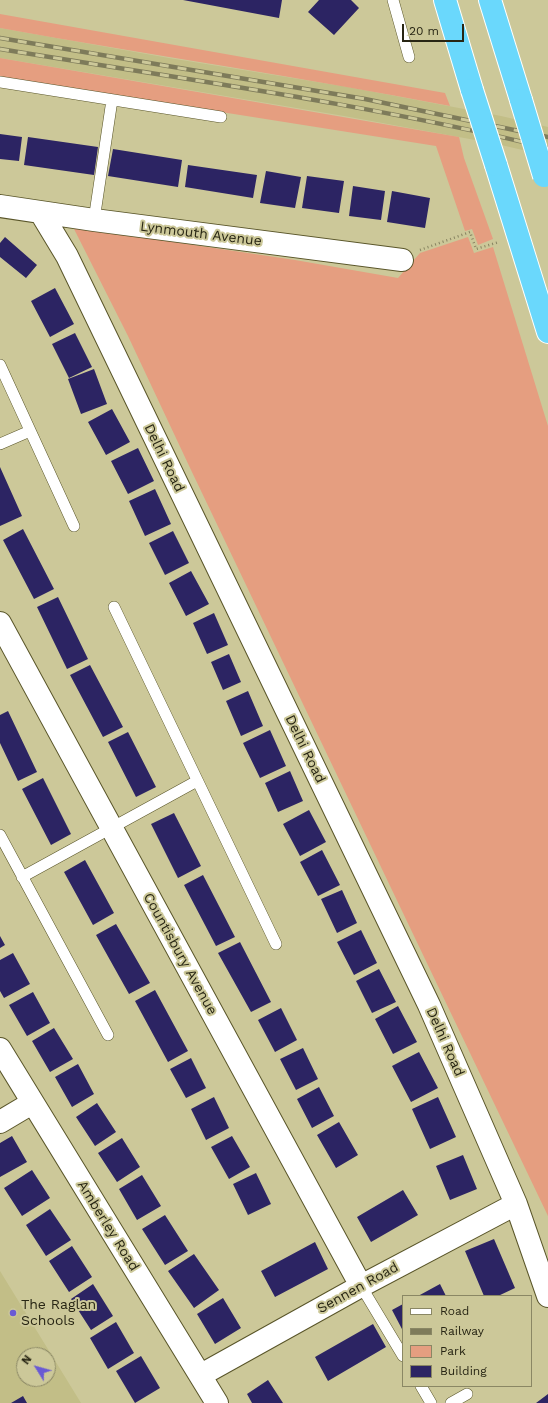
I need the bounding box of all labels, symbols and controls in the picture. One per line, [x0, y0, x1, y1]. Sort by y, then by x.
scale bar [404, 16, 466, 42]
text: 20 m [409, 24, 439, 38]
street label: Lynmouth Avenue [139, 218, 263, 250]
street label: Delhi Road [140, 421, 188, 495]
street label: Delhi Road [281, 712, 329, 786]
street label: Countisbury Avenue [139, 890, 221, 1018]
street label: Delhi Road [422, 1005, 468, 1079]
street label: Amberley Road [73, 1178, 143, 1274]
street label: Sennen Road [315, 1259, 401, 1317]
legend [402, 1295, 532, 1387]
place label: The Raglan Schools [21, 1297, 96, 1330]
text: Road [440, 1304, 469, 1318]
marker: The Raglan Schools [8, 1308, 18, 1318]
text: Railway [440, 1324, 484, 1338]
text: Park [440, 1344, 466, 1358]
north arrow [16, 1347, 56, 1387]
text: N [19, 1353, 34, 1367]
text: Building [440, 1364, 487, 1378]

